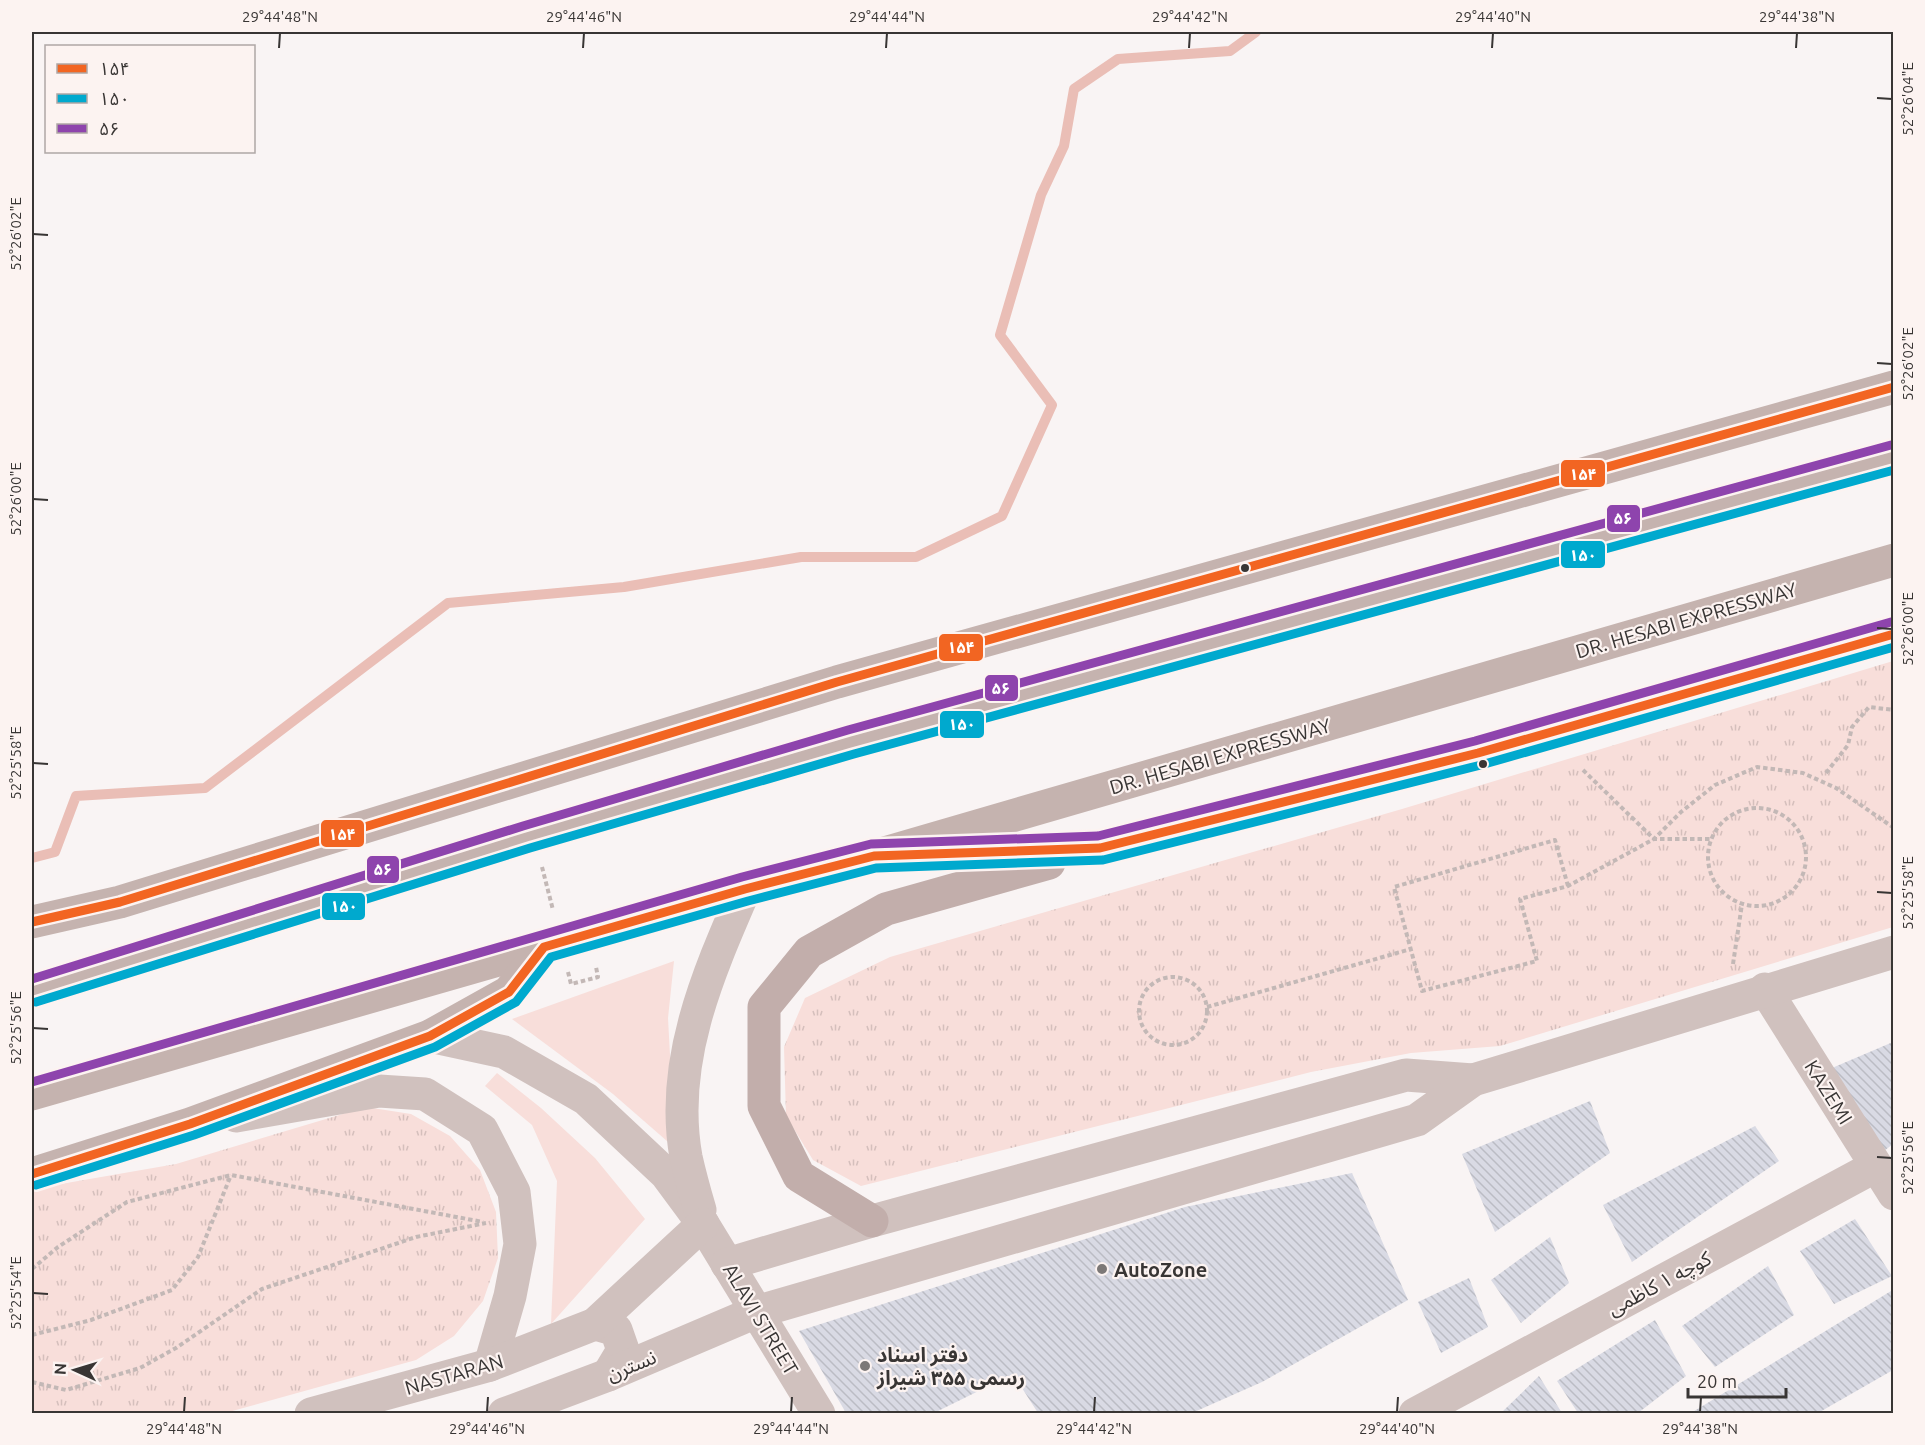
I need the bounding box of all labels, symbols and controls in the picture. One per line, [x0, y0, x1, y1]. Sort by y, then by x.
text: 29°44'48"N [242, 8, 318, 25]
text: 29°44'46"N [546, 8, 622, 25]
text: 29°44'44"N [849, 8, 925, 25]
text: 29°44'42"N [1152, 8, 1228, 25]
text: 29°44'40"N [1455, 8, 1531, 25]
text: 29°44'38"N [1759, 8, 1835, 25]
legend [45, 45, 255, 153]
text: ۱۵۴ [99, 58, 130, 78]
text: 52°26'04"E [1899, 62, 1916, 136]
text: ۱۵۰ [99, 88, 130, 108]
text: ۵۶ [99, 118, 120, 138]
text: 52°26'02"E [7, 197, 24, 271]
text: 52°26'02"E [1899, 327, 1916, 401]
line badge: ۱۵۴ [1560, 459, 1606, 488]
text: 52°26'00"E [7, 462, 24, 536]
text: ۱۵۴ [1569, 465, 1597, 483]
line badge: ۵۶ [1606, 504, 1641, 533]
text: ۵۶ [1614, 509, 1632, 527]
line badge: ۱۵۰ [1560, 540, 1606, 569]
text: ۱۵۰ [1569, 546, 1597, 564]
unlabelled marker [1239, 562, 1251, 574]
street label: DR. HESABI EXPRESSWAY [1573, 577, 1800, 663]
text: 52°26'00"E [1899, 592, 1916, 666]
line badge: ۱۵۴ [938, 633, 984, 662]
text: ۱۵۴ [947, 638, 975, 656]
line badge: ۵۶ [984, 674, 1019, 702]
text: ۵۶ [992, 679, 1010, 697]
line badge: ۱۵۰ [939, 710, 985, 739]
street label: DR. HESABI EXPRESSWAY [1107, 713, 1334, 799]
text: ۱۵۰ [948, 715, 976, 733]
text: 52°25'58"E [7, 726, 24, 800]
unlabelled marker [1477, 758, 1489, 770]
line badge: ۱۵۴ [320, 819, 365, 848]
text: ۱۵۴ [328, 825, 356, 843]
line badge: ۵۶ [366, 855, 400, 884]
text: 52°25'58"E [1899, 856, 1916, 930]
text: ۵۶ [374, 860, 392, 878]
line badge: ۱۵۰ [321, 892, 366, 921]
text: ۱۵۰ [330, 897, 358, 915]
text: 52°25'56"E [7, 991, 24, 1065]
street label: KAZEMI [1800, 1056, 1858, 1128]
text: 52°25'56"E [1899, 1121, 1916, 1195]
street label: کوچه ۱ کاظمی [1603, 1246, 1716, 1322]
text: 52°25'54"E [7, 1256, 24, 1330]
place label: AutoZone [1114, 1258, 1207, 1281]
street label: ALAVI STREET [719, 1259, 803, 1379]
marker: AutoZone [1095, 1262, 1109, 1276]
north arrow [45, 1340, 105, 1400]
place label: دفتر اسناد رسمی ۳۵۵ شیراز [876, 1343, 1025, 1390]
street label: نسترن [603, 1345, 660, 1386]
street label: NASTARAN [402, 1349, 506, 1399]
marker: دفتر اسناد رسمی ۳۵۵ شیراز [858, 1359, 872, 1373]
scale bar [1688, 1361, 1786, 1399]
text: N [51, 1362, 69, 1376]
text: 20 m [1697, 1371, 1737, 1391]
text: 29°44'48"N [146, 1420, 222, 1437]
text: 29°44'46"N [449, 1420, 525, 1437]
text: 29°44'44"N [753, 1420, 829, 1437]
text: 29°44'42"N [1056, 1420, 1132, 1437]
text: 29°44'40"N [1359, 1420, 1435, 1437]
text: 29°44'38"N [1662, 1420, 1738, 1437]

